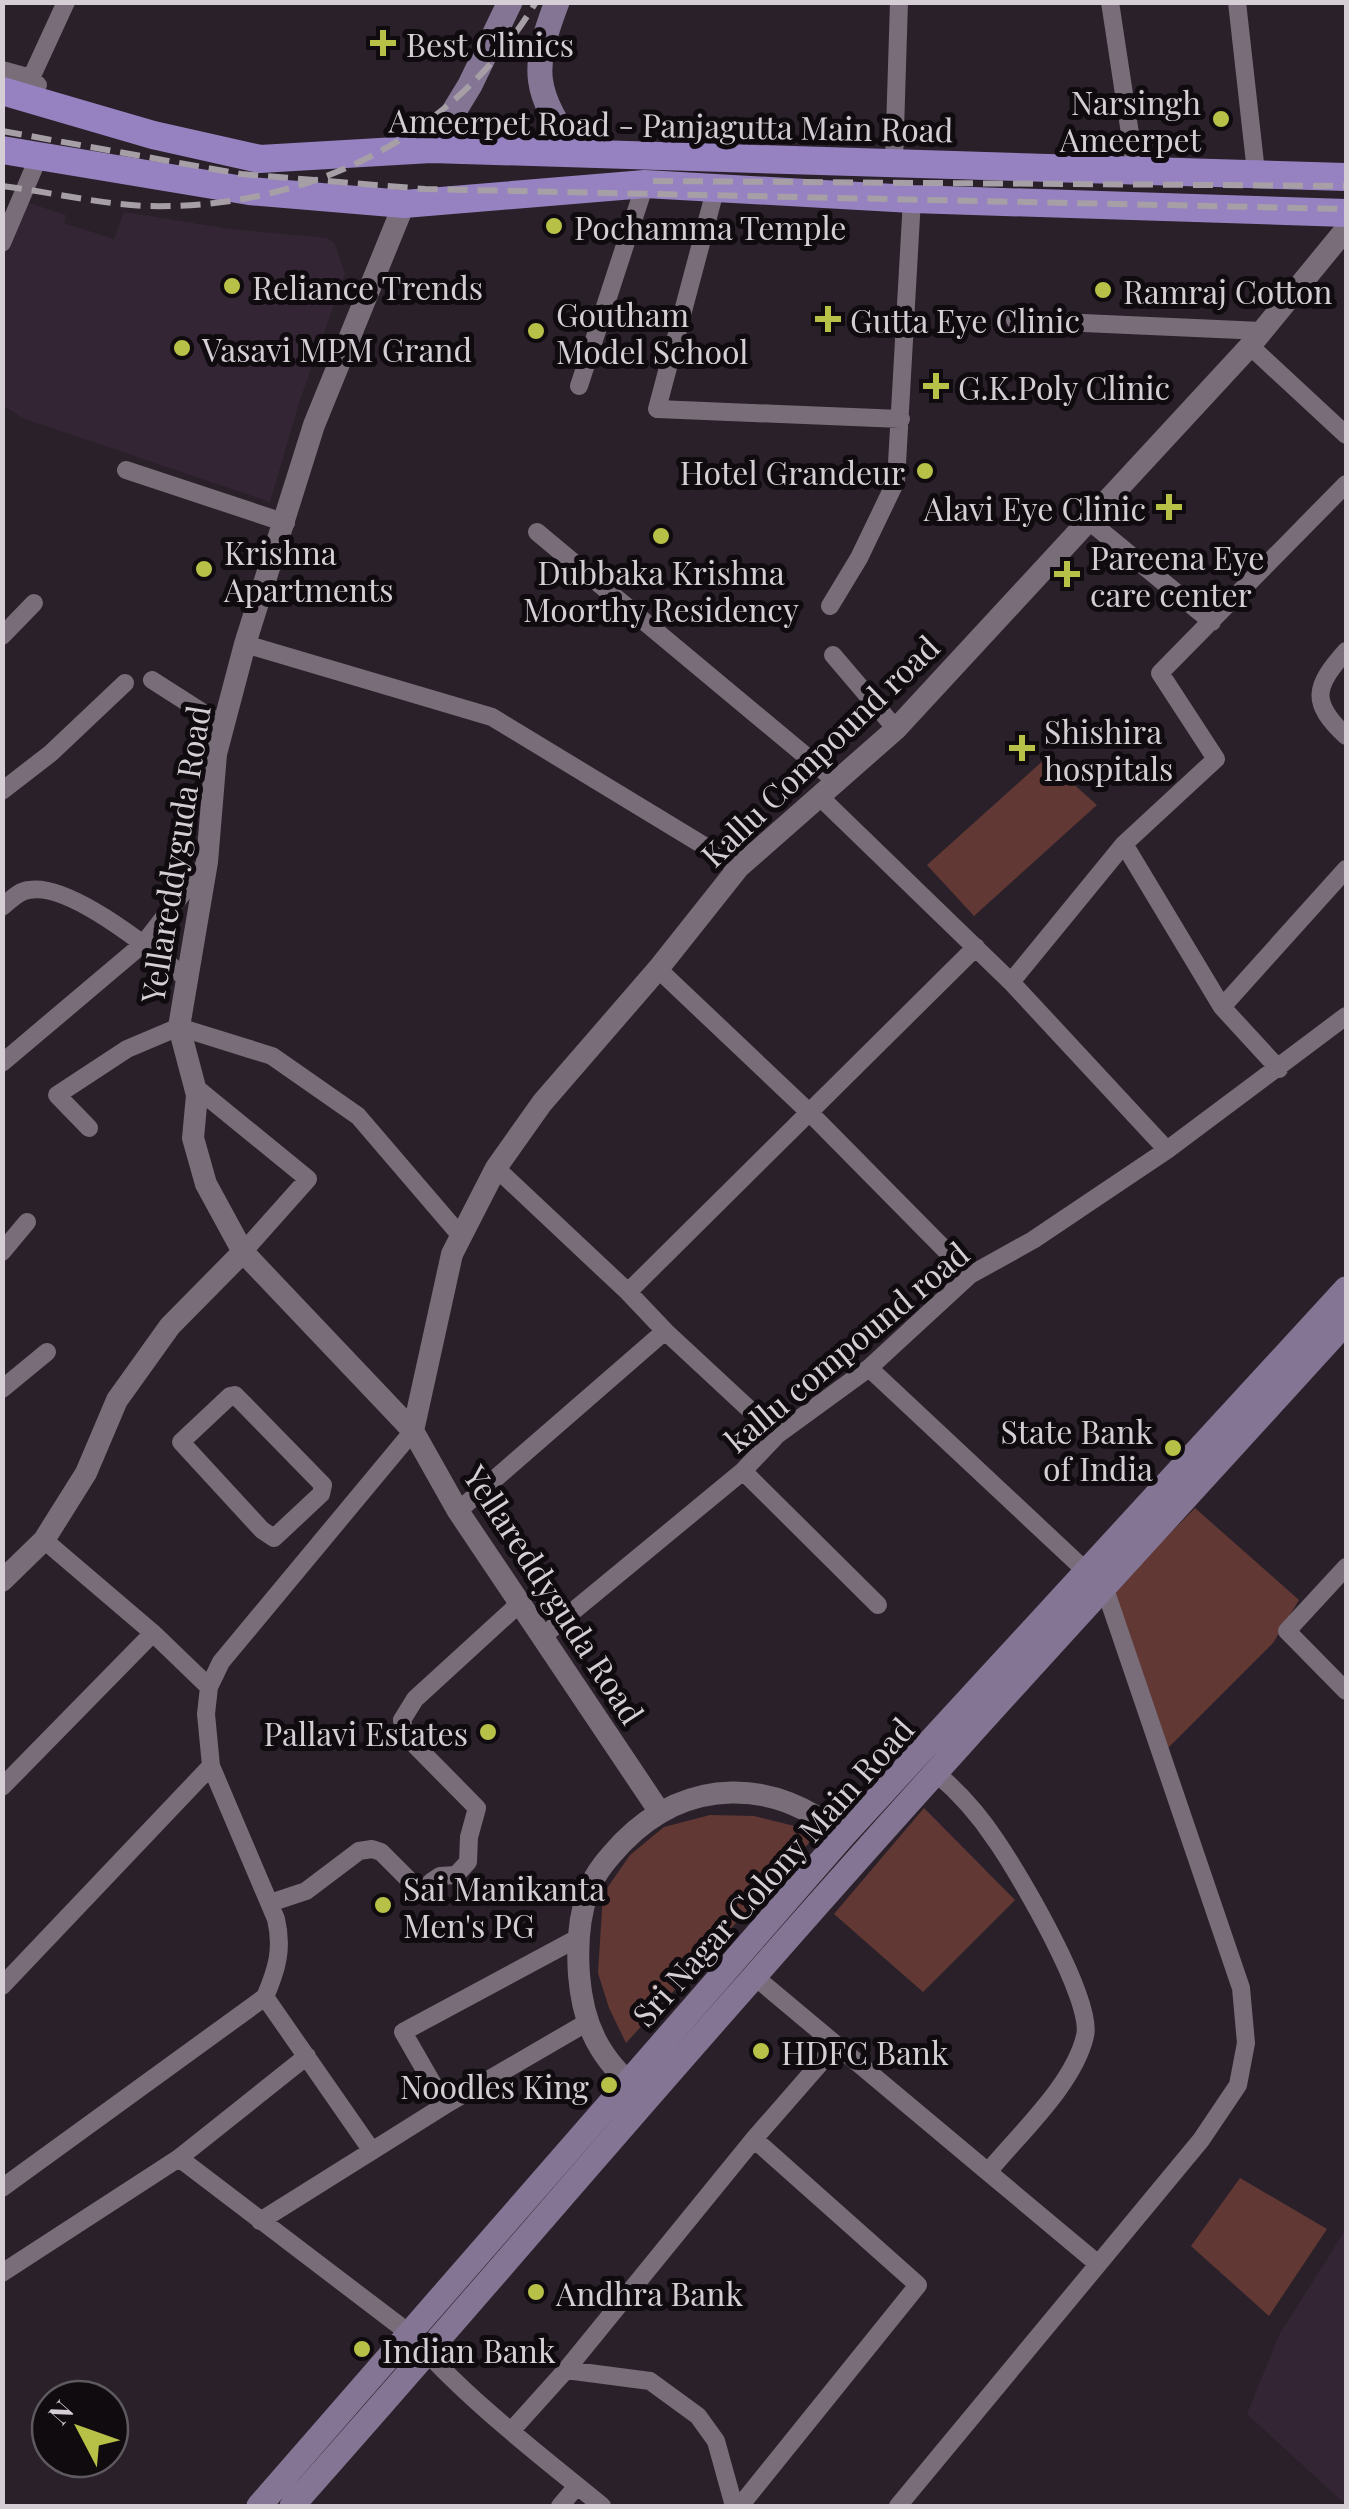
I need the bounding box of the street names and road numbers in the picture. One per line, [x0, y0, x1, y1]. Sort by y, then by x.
street label: Ameerpet Road - Panjagutta Main Road [387, 98, 954, 150]
street label: Kallu Compound road [690, 625, 948, 875]
street label: Yellareddyguda Road [129, 702, 219, 1007]
street label: kallu compound road [715, 1231, 977, 1461]
street label: Yellareddyguda Road [455, 1455, 655, 1732]
street label: Sri Nagar Colony Main Road [622, 1707, 922, 2035]

